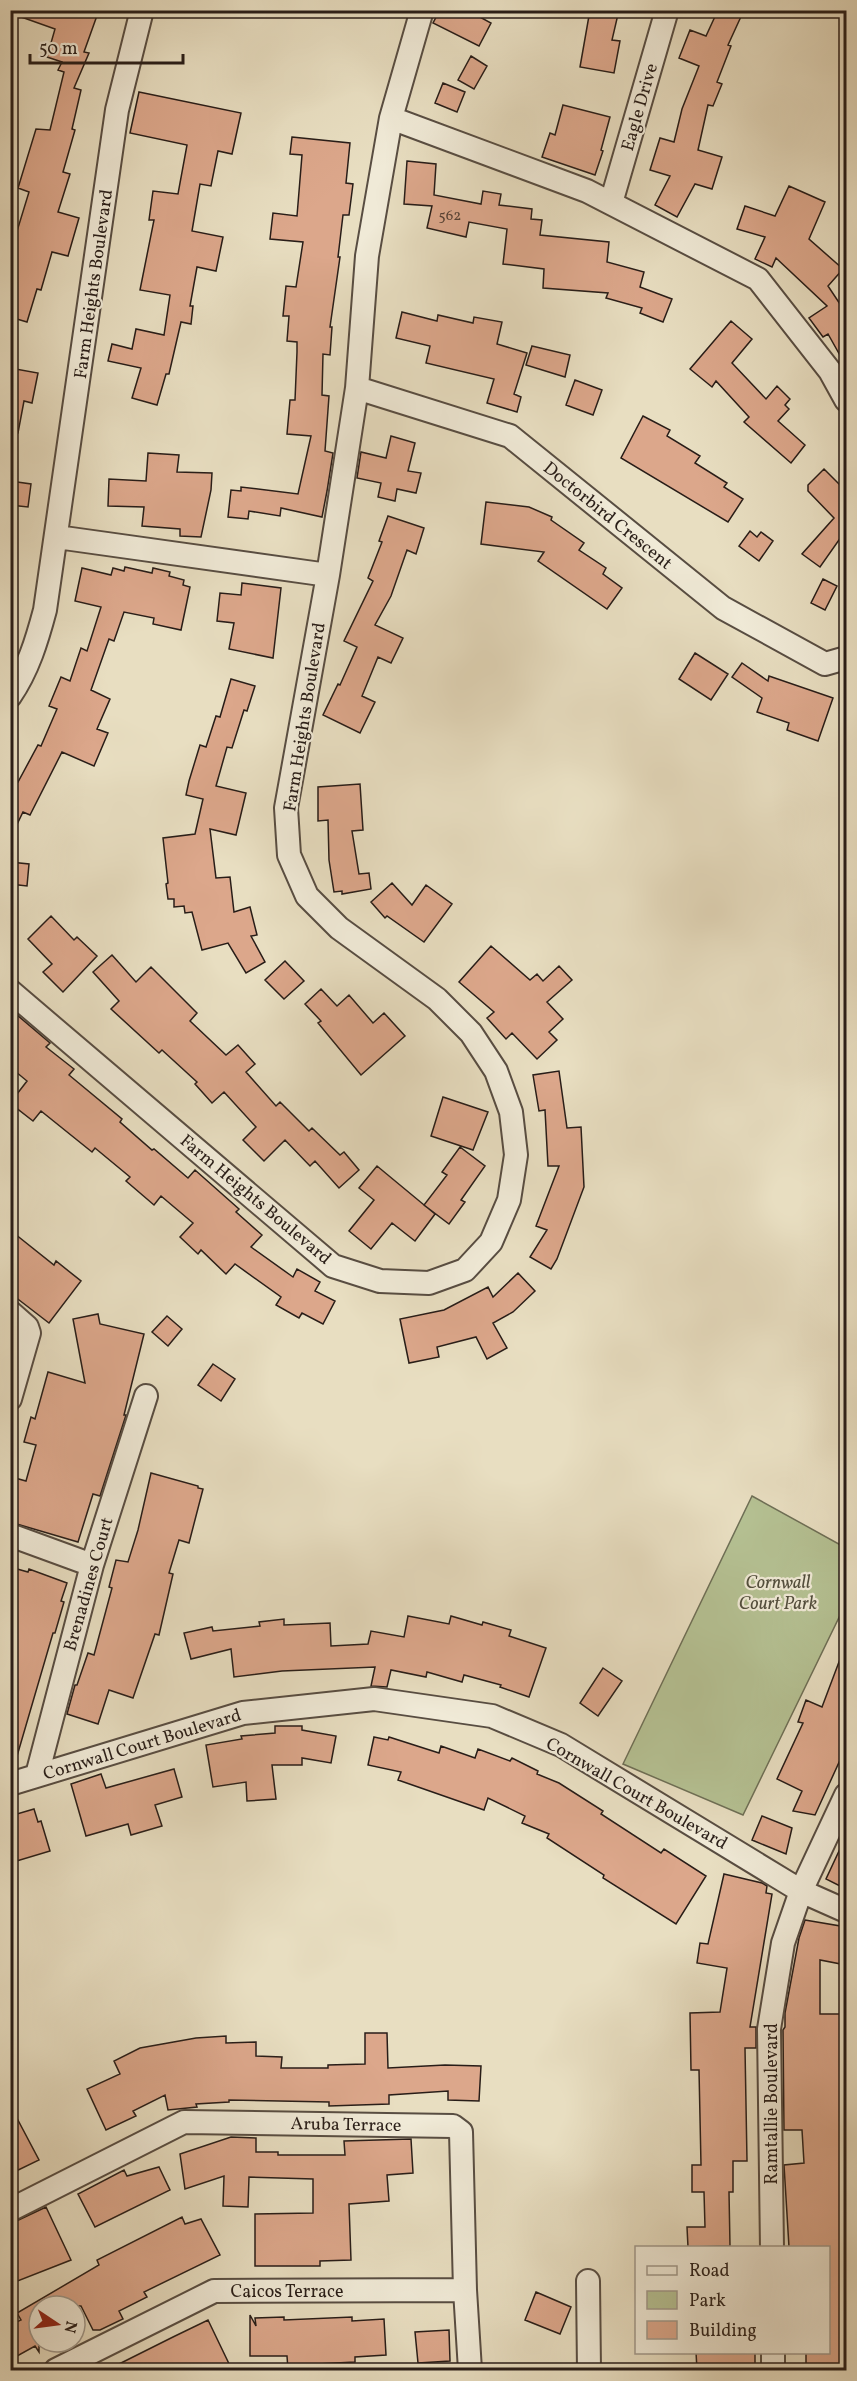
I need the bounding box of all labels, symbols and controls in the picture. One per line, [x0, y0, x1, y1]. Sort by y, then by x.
scale bar [30, 27, 183, 65]
text: 50 m [39, 37, 78, 62]
street label: Eagle Drive [616, 60, 665, 154]
street label: Farm Heights Boulevard [69, 188, 120, 381]
house number: 562 [439, 206, 461, 227]
street label: Doctorbird Crescent [537, 456, 677, 576]
street label: Farm Heights Boulevard [278, 621, 333, 814]
street label: Farm Heights Boulevard [174, 1129, 336, 1271]
street label: Brenadines Court [58, 1514, 121, 1654]
park label: Cornwall Court Park [739, 1571, 817, 1617]
street label: Cornwall Court Boulevard [40, 1703, 245, 1787]
street label: Cornwall Court Boulevard [541, 1732, 732, 1857]
street label: Ramtallie Boulevard [760, 2023, 785, 2185]
street label: Aruba Terrace [290, 2112, 402, 2139]
legend [635, 2246, 830, 2354]
text: Road [689, 2259, 730, 2284]
street label: Caicos Terrace [231, 2280, 343, 2305]
text: Park [689, 2289, 726, 2314]
north arrow [27, 2294, 87, 2354]
text: N [58, 2319, 82, 2335]
text: Building [689, 2319, 757, 2344]

